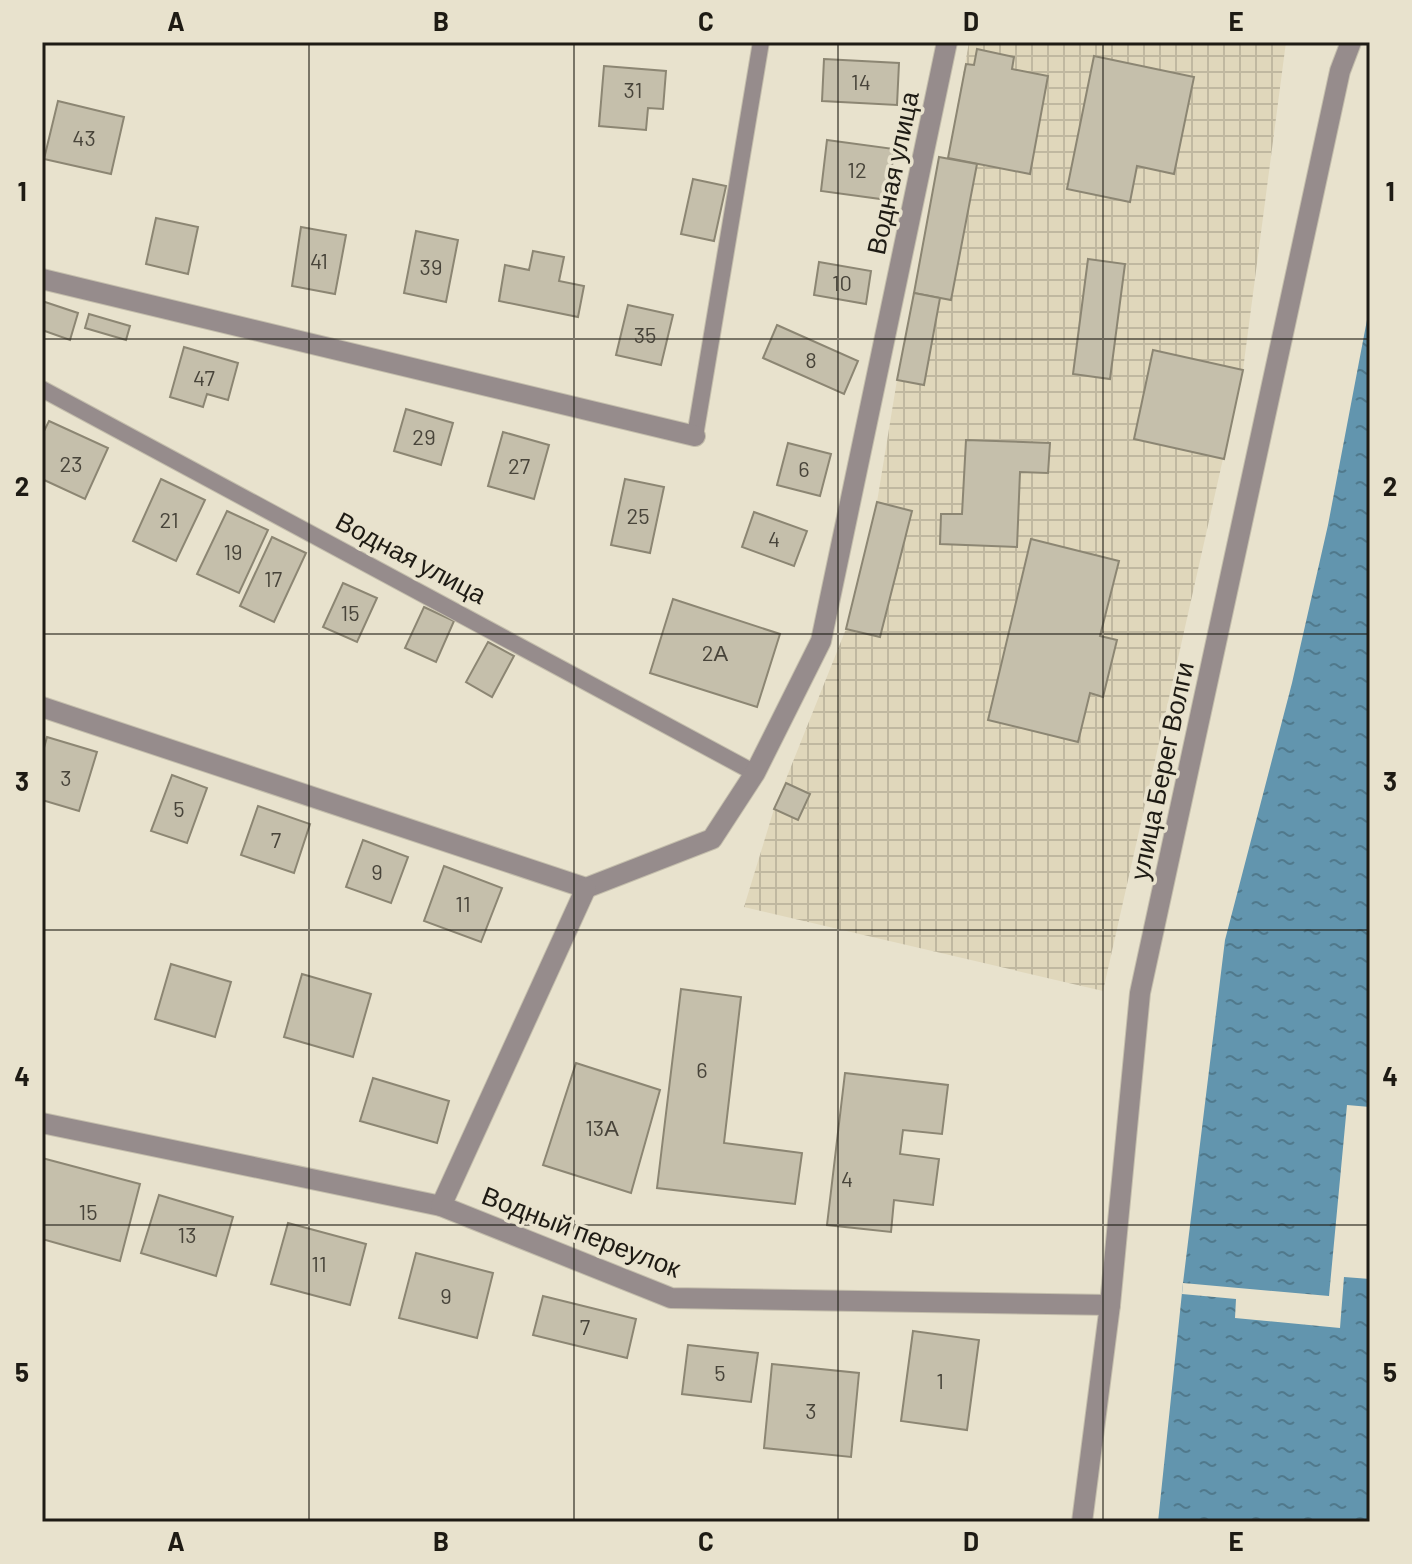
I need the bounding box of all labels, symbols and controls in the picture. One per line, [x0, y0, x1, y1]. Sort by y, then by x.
text: A [167, 5, 185, 36]
text: B [433, 5, 449, 36]
text: C [698, 5, 714, 36]
text: D [963, 5, 979, 36]
text: E [1228, 5, 1244, 36]
house number: 14 [851, 68, 871, 94]
house number: 31 [624, 76, 642, 102]
street label: Водная улица [859, 88, 924, 257]
house number: 43 [72, 124, 96, 150]
house number: 12 [847, 156, 867, 182]
text: 1 [17, 175, 27, 206]
text: 1 [1385, 175, 1395, 206]
house number: 41 [310, 247, 328, 273]
house number: 39 [420, 253, 442, 279]
house number: 10 [832, 269, 852, 295]
house number: 35 [634, 321, 656, 347]
house number: 8 [805, 346, 817, 372]
house number: 47 [193, 364, 215, 390]
house number: 29 [412, 423, 436, 449]
house number: 23 [60, 450, 83, 476]
house number: 27 [508, 452, 530, 478]
house number: 6 [798, 455, 810, 481]
text: 2 [15, 470, 29, 501]
text: 2 [1383, 470, 1397, 501]
house number: 25 [626, 502, 650, 528]
street label: Водная улица [331, 504, 493, 610]
house number: 21 [159, 506, 179, 532]
house number: 4 [768, 525, 780, 551]
house number: 19 [223, 538, 243, 564]
house number: 17 [264, 565, 282, 591]
house number: 15 [340, 599, 360, 625]
house number: 2А [702, 639, 729, 665]
street label: улица Берег Волги [1122, 659, 1199, 883]
house number: 3 [60, 764, 72, 790]
text: 3 [15, 765, 29, 796]
text: 3 [1383, 765, 1397, 796]
house number: 5 [173, 795, 185, 821]
house number: 7 [271, 826, 281, 852]
house number: 9 [371, 858, 383, 884]
house number: 11 [455, 890, 471, 916]
house number: 6 [696, 1056, 708, 1082]
text: 4 [14, 1060, 30, 1091]
text: 4 [1382, 1060, 1398, 1091]
house number: 13А [585, 1114, 619, 1140]
house number: 4 [841, 1165, 853, 1191]
street label: Водный переулок [478, 1178, 686, 1283]
house number: 15 [78, 1198, 98, 1224]
house number: 13 [177, 1221, 197, 1247]
house number: 11 [311, 1250, 327, 1276]
house number: 9 [440, 1282, 452, 1308]
house number: 7 [580, 1313, 590, 1339]
text: 5 [15, 1356, 29, 1387]
text: 5 [1383, 1356, 1397, 1387]
house number: 5 [714, 1359, 726, 1385]
house number: 1 [936, 1367, 944, 1393]
house number: 3 [805, 1397, 817, 1423]
text: A [167, 1525, 185, 1556]
text: B [433, 1525, 449, 1556]
text: C [698, 1525, 714, 1556]
text: D [963, 1525, 979, 1556]
text: E [1228, 1525, 1244, 1556]

